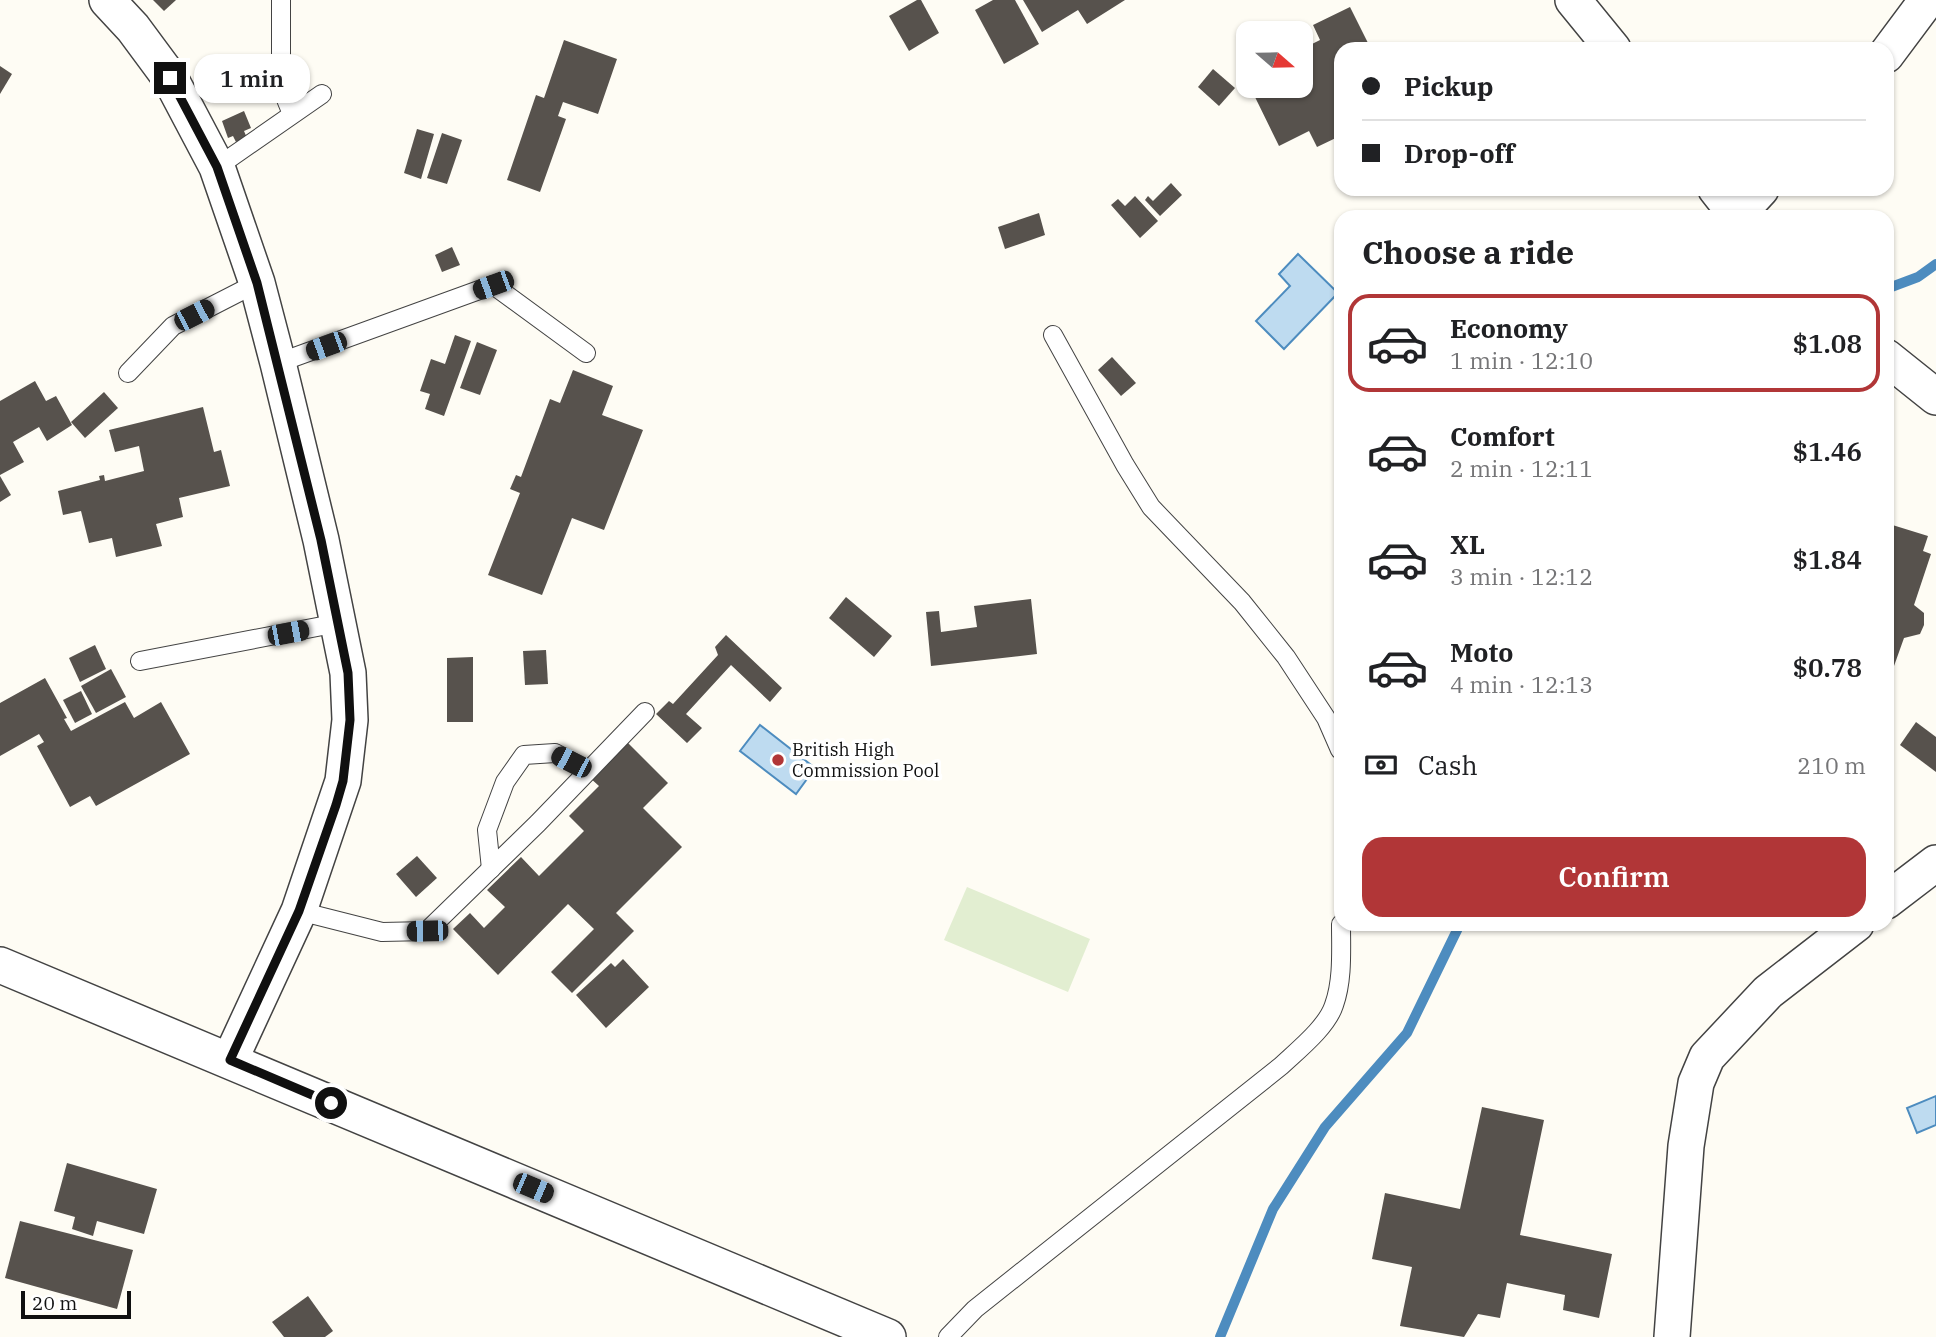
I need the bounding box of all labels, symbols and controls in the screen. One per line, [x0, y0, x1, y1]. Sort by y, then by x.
north arrow [1236, 21, 1312, 98]
map controls [1236, 21, 1313, 98]
callout: 1 min [194, 54, 310, 102]
route end [154, 62, 186, 94]
text: 1 min [220, 63, 284, 93]
text: Pickup [1404, 69, 1494, 103]
text: Drop-off [1404, 136, 1515, 170]
text: Choose a ride [1362, 231, 1574, 273]
car [470, 268, 517, 302]
car [171, 296, 218, 334]
text: Economy [1450, 311, 1568, 345]
icon: car [1366, 312, 1429, 375]
text: $1.08 [1793, 326, 1862, 360]
car [303, 329, 350, 363]
text: 1 min · 12:10 [1450, 345, 1593, 375]
text: Comfort [1450, 419, 1555, 453]
icon: car [1366, 420, 1429, 483]
text: $1.46 [1793, 434, 1862, 468]
text: 2 min · 12:11 [1450, 453, 1593, 483]
text: XL [1450, 527, 1485, 561]
icon: car [1366, 528, 1429, 591]
text: $1.84 [1793, 542, 1862, 576]
text: 3 min · 12:12 [1450, 561, 1593, 591]
car [266, 619, 311, 647]
text: Moto [1450, 635, 1513, 669]
icon: car [1366, 636, 1429, 699]
text: $0.78 [1793, 650, 1862, 684]
text: 4 min · 12:13 [1450, 669, 1593, 699]
place label: British High Commission Pool [792, 738, 939, 782]
car [548, 743, 595, 781]
icon: cash [1362, 746, 1400, 784]
text: Cash [1418, 748, 1478, 782]
text: 210 m [1797, 750, 1866, 780]
marker: British High Commission Pool [770, 752, 786, 768]
button: Confirm [1362, 837, 1866, 917]
car [406, 920, 449, 942]
route start [315, 1087, 347, 1119]
car [510, 1170, 557, 1206]
scale bar [21, 1288, 131, 1320]
text: 20 m [32, 1291, 77, 1315]

